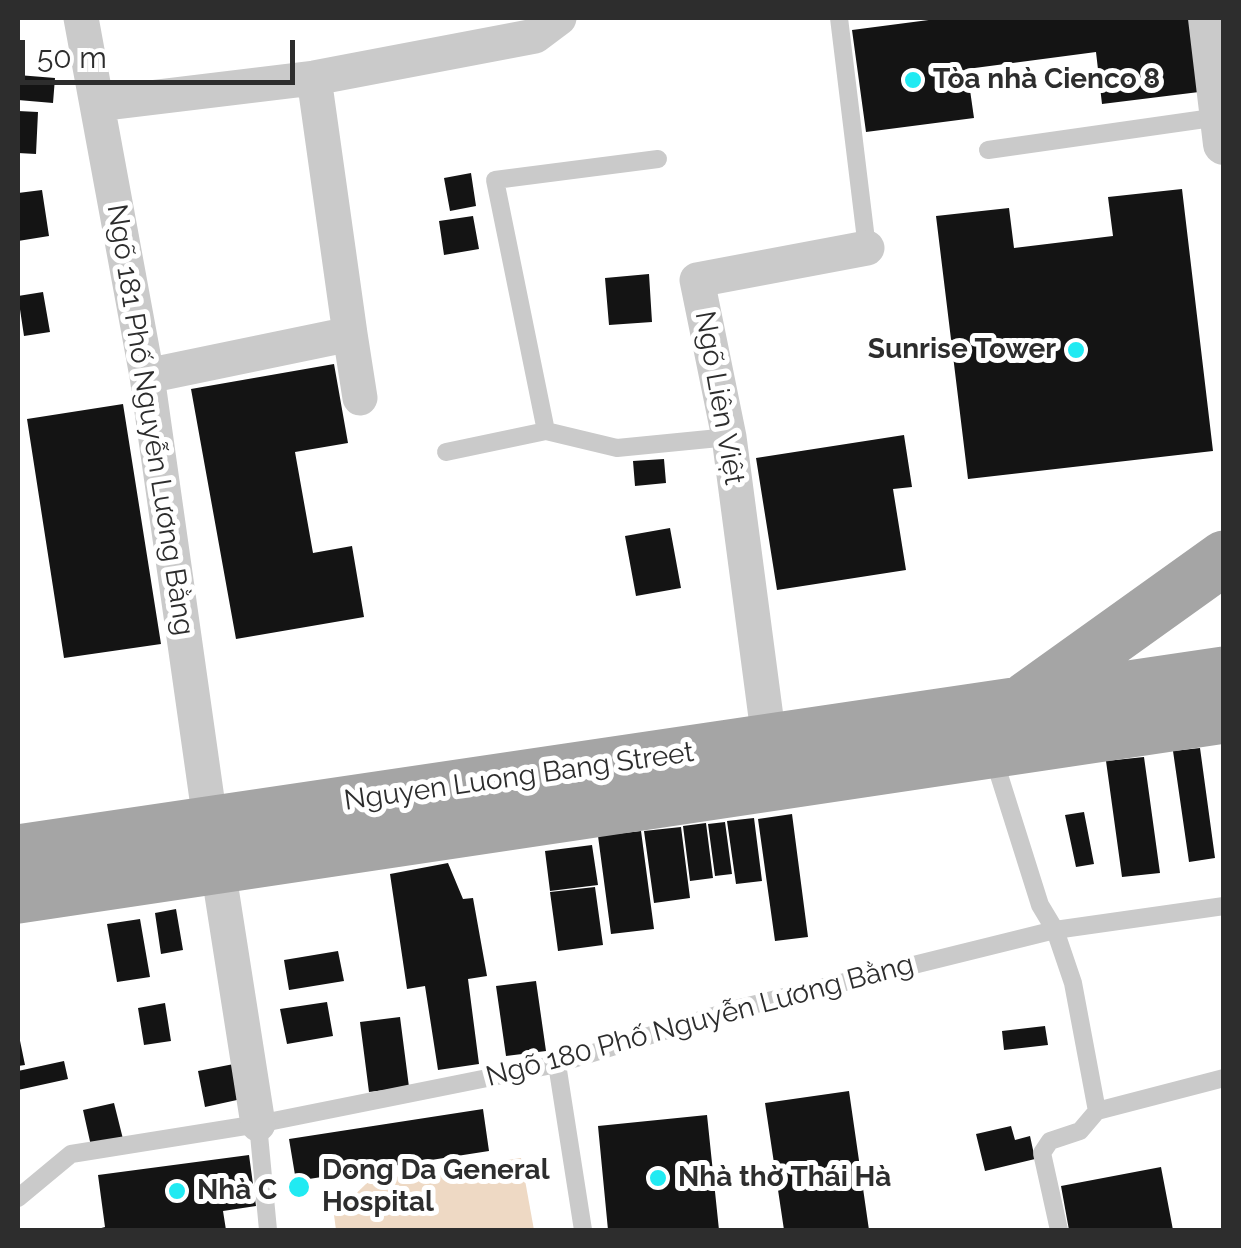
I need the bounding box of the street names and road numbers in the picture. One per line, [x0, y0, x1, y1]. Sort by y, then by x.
street label: Ngõ 181 Phố Nguyễn Lương Bằng [99, 202, 201, 638]
street label: Ngõ Liên Việt [687, 309, 751, 487]
street label: Nguyen Luong Bang Street [342, 736, 696, 818]
street label: Ngõ 180 Phố Nguyễn Lương Bằng [483, 948, 917, 1094]

